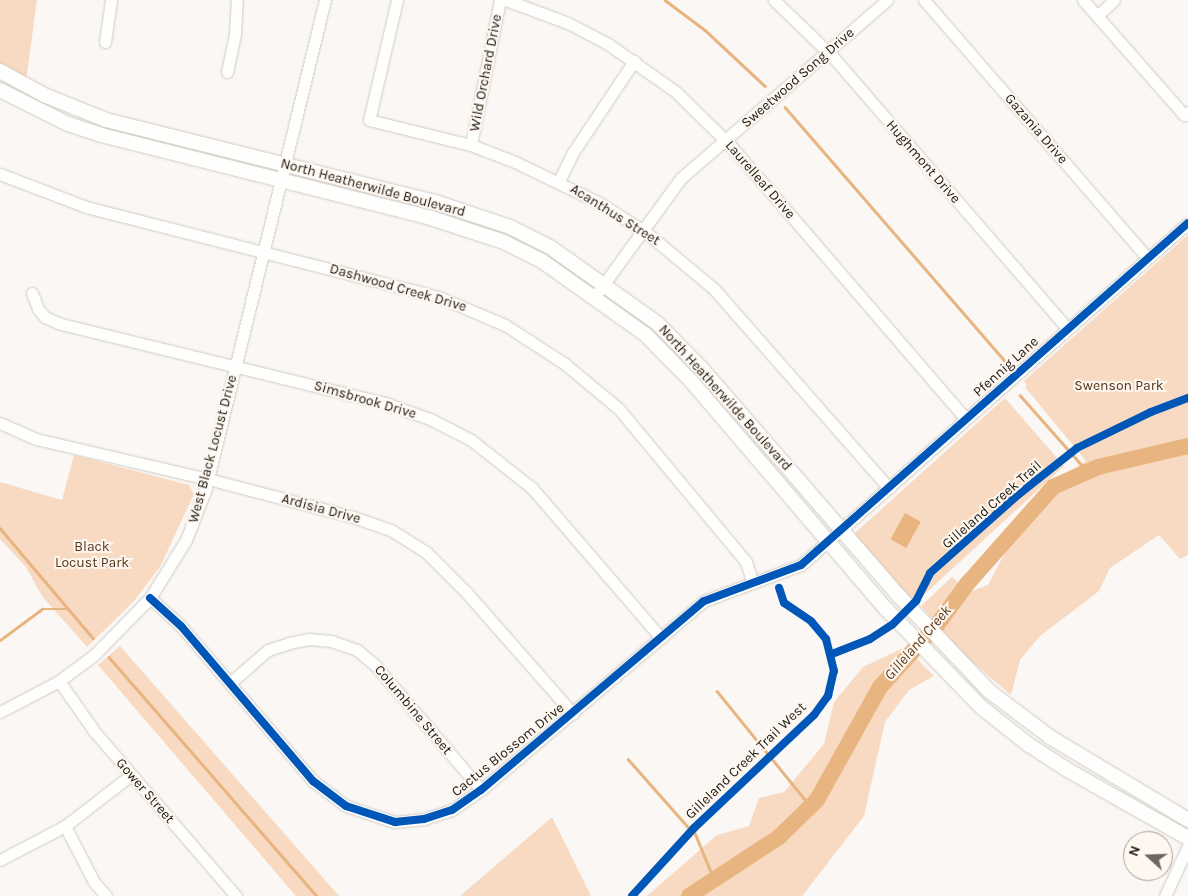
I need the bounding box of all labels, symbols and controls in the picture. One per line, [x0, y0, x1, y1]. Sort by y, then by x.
street label: Wild Orchard Drive [466, 13, 506, 133]
street label: Sweetwood Song Drive [738, 24, 858, 132]
street label: Gazania Drive [1001, 90, 1071, 168]
street label: Hughmont Drive [882, 117, 964, 207]
street label: Laurelleaf Drive [721, 137, 799, 223]
street label: North Heatherwilde Boulevard [279, 155, 467, 221]
street label: Acanthus Street [567, 181, 663, 249]
street label: Dashwood Creek Drive [328, 260, 468, 316]
street label: North Heatherwilde Boulevard [655, 322, 795, 474]
street label: Pfennig Lane [970, 333, 1042, 401]
street label: West Black Locust Drive [185, 373, 241, 525]
street label: Simsbrook Drive [312, 377, 418, 423]
park label: Swenson Park [1074, 378, 1164, 394]
street label: Gilleland Creek Trail [939, 457, 1045, 553]
street label: Ardisia Drive [280, 490, 362, 528]
park label: Black Locust Park [55, 539, 129, 572]
water label: Gilleland Creek [881, 602, 955, 684]
street label: Columbine Street [371, 662, 455, 758]
street label: Gilleland Creek Trail West [682, 699, 810, 823]
street label: Cactus Blossom Drive [448, 700, 568, 800]
street label: Gower Street [112, 755, 178, 827]
north arrow [1123, 831, 1173, 881]
text: N [1125, 843, 1144, 859]

